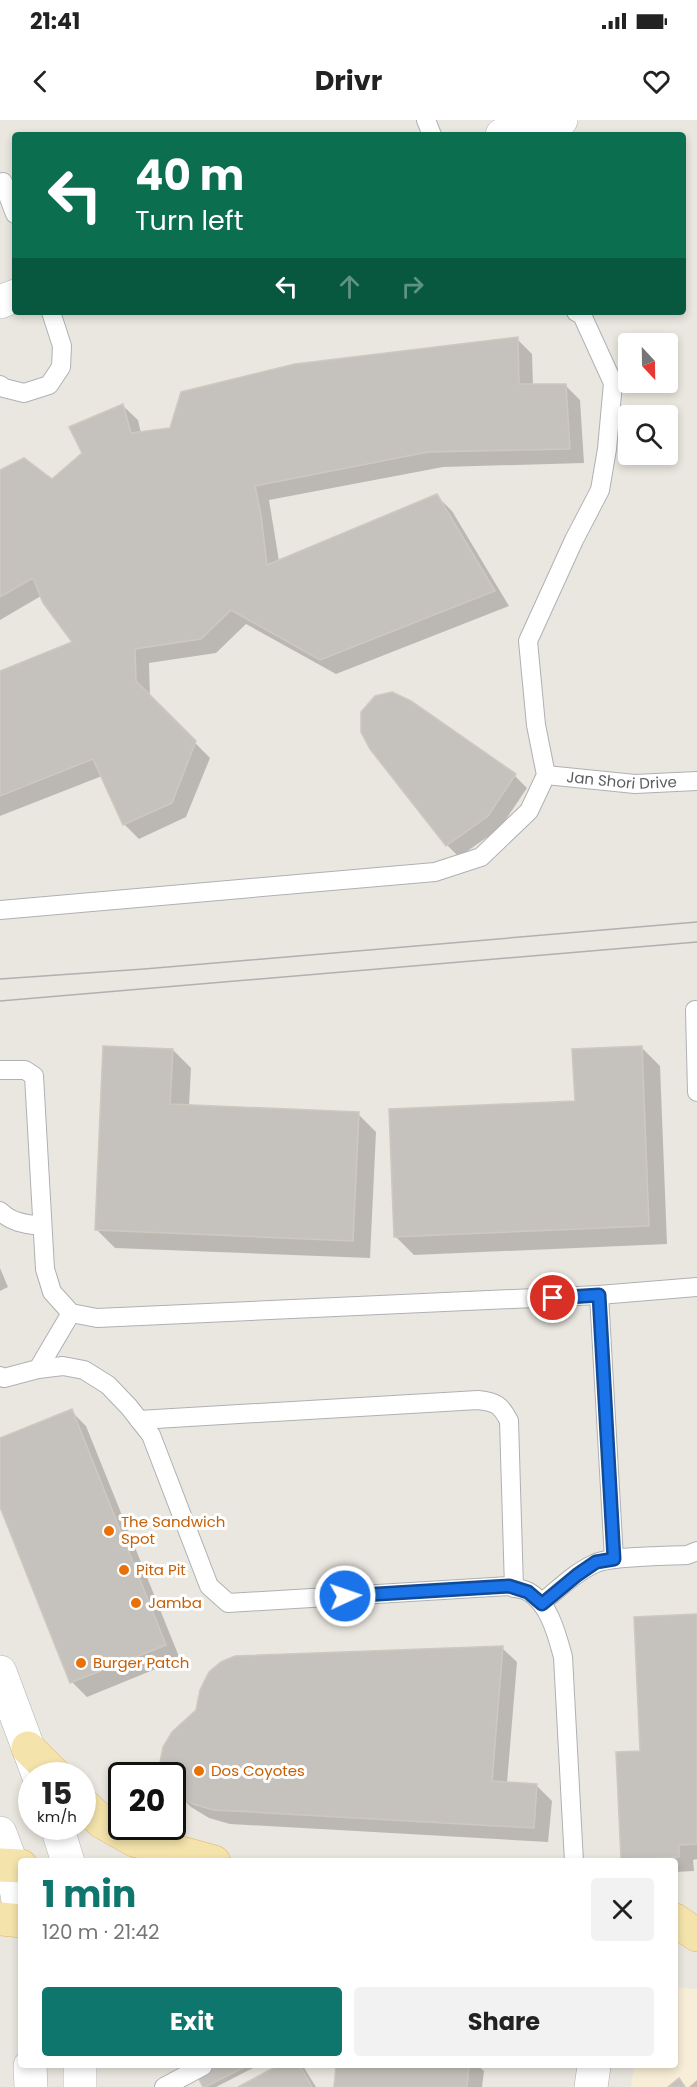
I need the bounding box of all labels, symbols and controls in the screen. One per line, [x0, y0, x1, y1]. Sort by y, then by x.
text: 21:41 [30, 6, 80, 37]
text: Drivr [315, 62, 382, 99]
icon: back [24, 65, 57, 98]
icon: heart [640, 65, 673, 98]
text: 40 m [135, 146, 244, 205]
icon: left [36, 156, 114, 234]
text: Turn left [135, 202, 244, 239]
icon: left [270, 270, 303, 303]
icon: ahead [333, 270, 366, 303]
icon: right [396, 270, 429, 303]
north arrow [618, 333, 678, 393]
map controls [618, 333, 678, 465]
button: search [618, 405, 678, 465]
street label: Jan Shori Drive [566, 766, 677, 794]
pin [527, 1272, 578, 1323]
icon: arrive [536, 1281, 569, 1314]
place label: The Sandwich Spot [121, 1511, 225, 1549]
marker: The Sandwich Spot [102, 1524, 116, 1538]
place label: Pita Pit [136, 1559, 186, 1580]
marker: Pita Pit [117, 1563, 131, 1577]
position arrow [313, 1564, 377, 1628]
place label: Jamba [148, 1592, 202, 1613]
marker: Jamba [129, 1596, 143, 1610]
place label: Burger Patch [93, 1652, 189, 1673]
marker: Burger Patch [74, 1656, 88, 1670]
place label: Dos Coyotes [211, 1760, 305, 1781]
speed limit sign: 20 [108, 1762, 186, 1840]
marker: Dos Coyotes [192, 1764, 206, 1778]
text: 15 [42, 1772, 72, 1815]
text: km/h [37, 1806, 77, 1827]
text: 1 min [42, 1869, 136, 1920]
button: close [591, 1878, 654, 1941]
text: 120 m · 21:42 [42, 1918, 160, 1946]
button: Exit [42, 1987, 342, 2056]
button: Share [354, 1987, 654, 2056]

